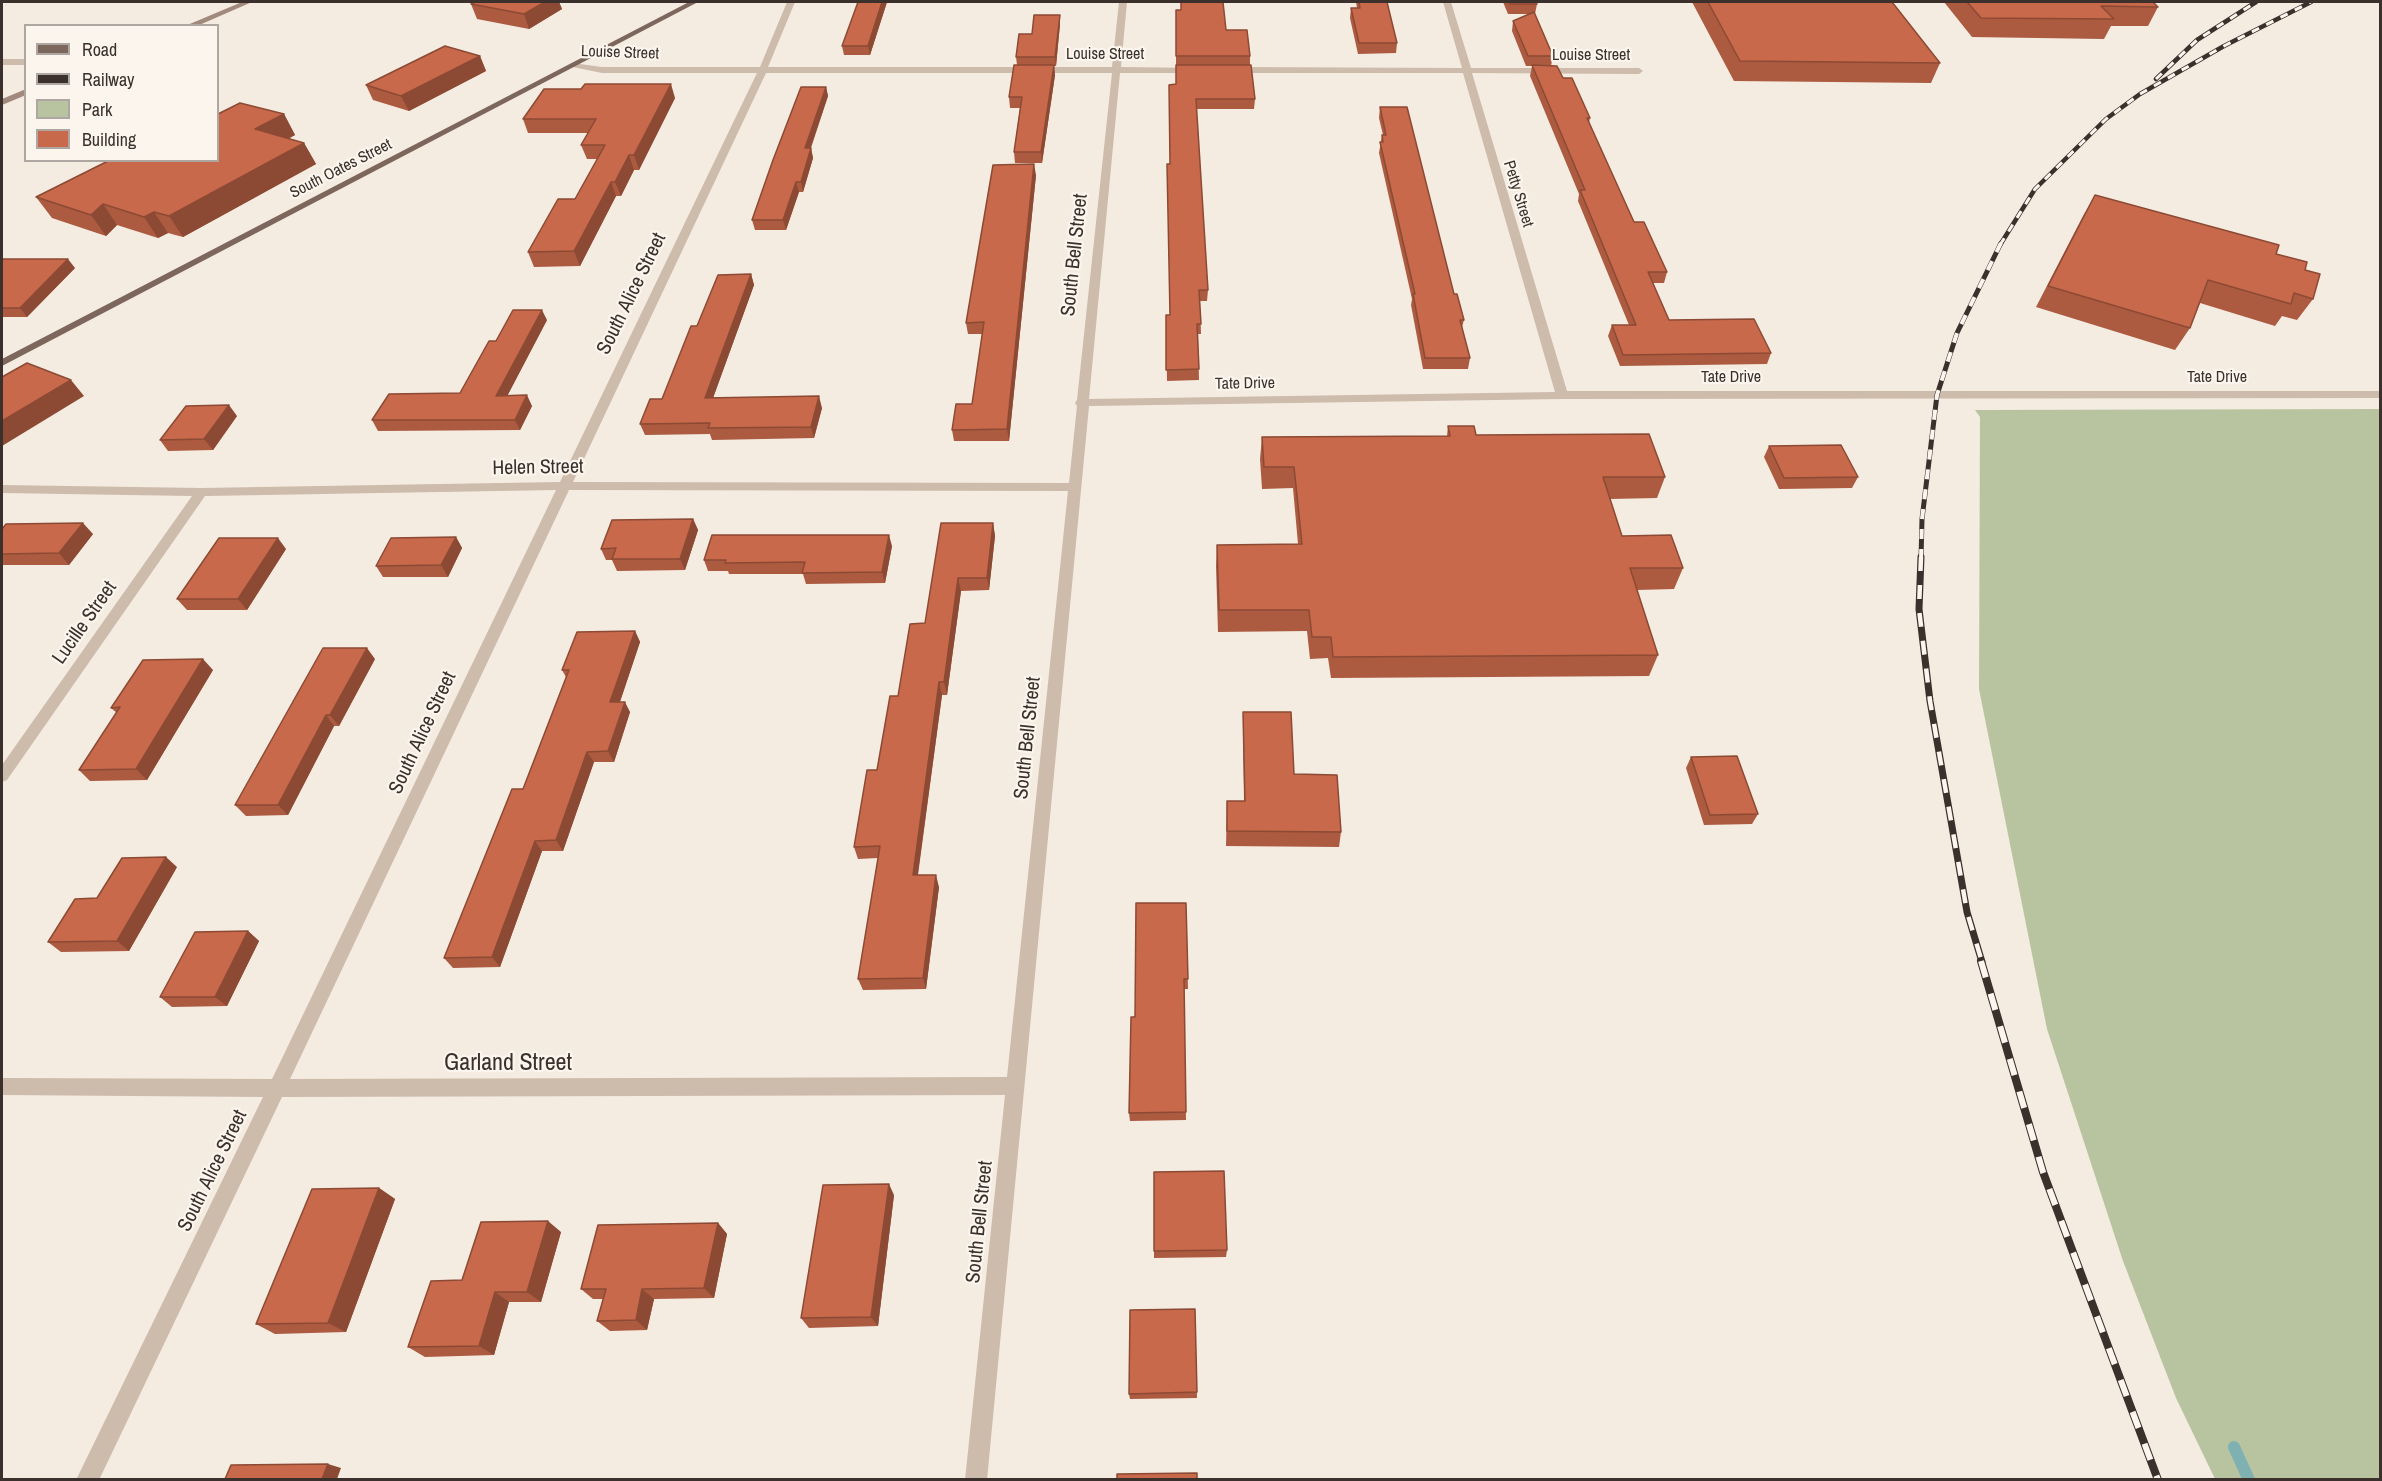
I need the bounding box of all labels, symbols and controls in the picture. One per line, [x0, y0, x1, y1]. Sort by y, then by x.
legend [24, 24, 219, 162]
text: Road [82, 37, 117, 62]
street label: Louise Street [581, 42, 659, 64]
street label: Louise Street [1066, 45, 1144, 65]
street label: Louise Street [1552, 46, 1630, 66]
text: Railway [82, 67, 135, 92]
text: Park [82, 97, 112, 122]
text: Building [82, 127, 136, 152]
street label: South Oates Street [287, 135, 395, 203]
street label: Petty Street [1499, 158, 1537, 230]
street label: South Bell Street [1057, 193, 1093, 317]
street label: South Alice Street [592, 229, 672, 359]
street label: Tate Drive [1701, 368, 1761, 388]
street label: Tate Drive [2187, 368, 2247, 388]
street label: Tate Drive [1215, 374, 1275, 394]
street label: Helen Street [492, 455, 584, 481]
street label: Lucille Street [48, 577, 122, 669]
street label: South Alice Street [384, 668, 462, 798]
street label: South Bell Street [1010, 676, 1046, 800]
street label: Garland Street [444, 1050, 572, 1078]
street label: South Alice Street [173, 1106, 253, 1236]
street label: South Bell Street [962, 1160, 998, 1284]

